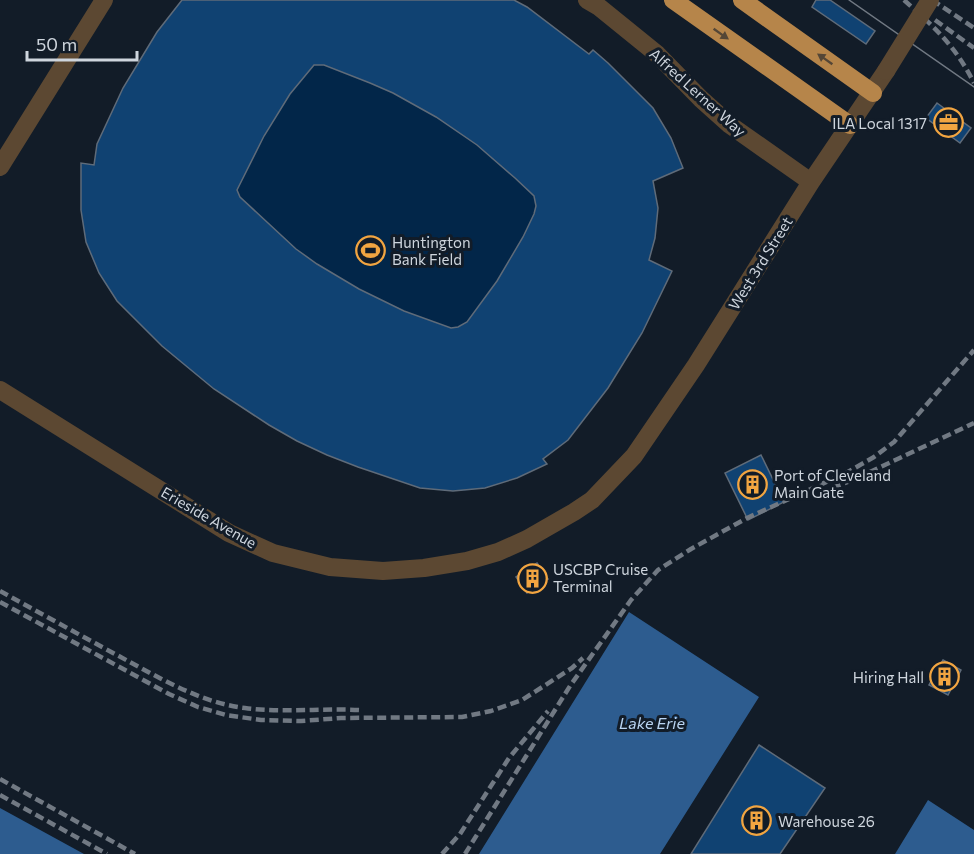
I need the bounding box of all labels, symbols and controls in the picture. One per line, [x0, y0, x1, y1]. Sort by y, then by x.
scale bar [27, 24, 136, 62]
one-way arrow [712, 28, 728, 40]
text: 50 m [36, 33, 77, 55]
street label: Alfred Lerner Way [646, 44, 750, 140]
one-way arrow [817, 53, 833, 65]
office icon: ILA Local 1317 [932, 107, 964, 139]
place label: ILA Local 1317 [832, 114, 927, 132]
street label: West 3rd Street [724, 213, 796, 313]
place label: Huntington Bank Field [392, 233, 471, 268]
sports icon: Huntington Bank Field [355, 235, 387, 267]
place label: Port of Cleveland Main Gate [774, 466, 891, 501]
building icon: Port of Cleveland Main Gate [737, 468, 769, 500]
street label: Erieside Avenue [158, 483, 260, 552]
place label: USCBP Cruise Terminal [553, 560, 648, 595]
building icon: USCBP Cruise Terminal [516, 562, 548, 594]
building icon: Hiring Hall [929, 661, 961, 693]
place label: Hiring Hall [853, 668, 924, 686]
water label: Lake Erie [619, 713, 685, 732]
building icon: Warehouse 26 [741, 805, 773, 837]
place label: Warehouse 26 [778, 812, 875, 830]

